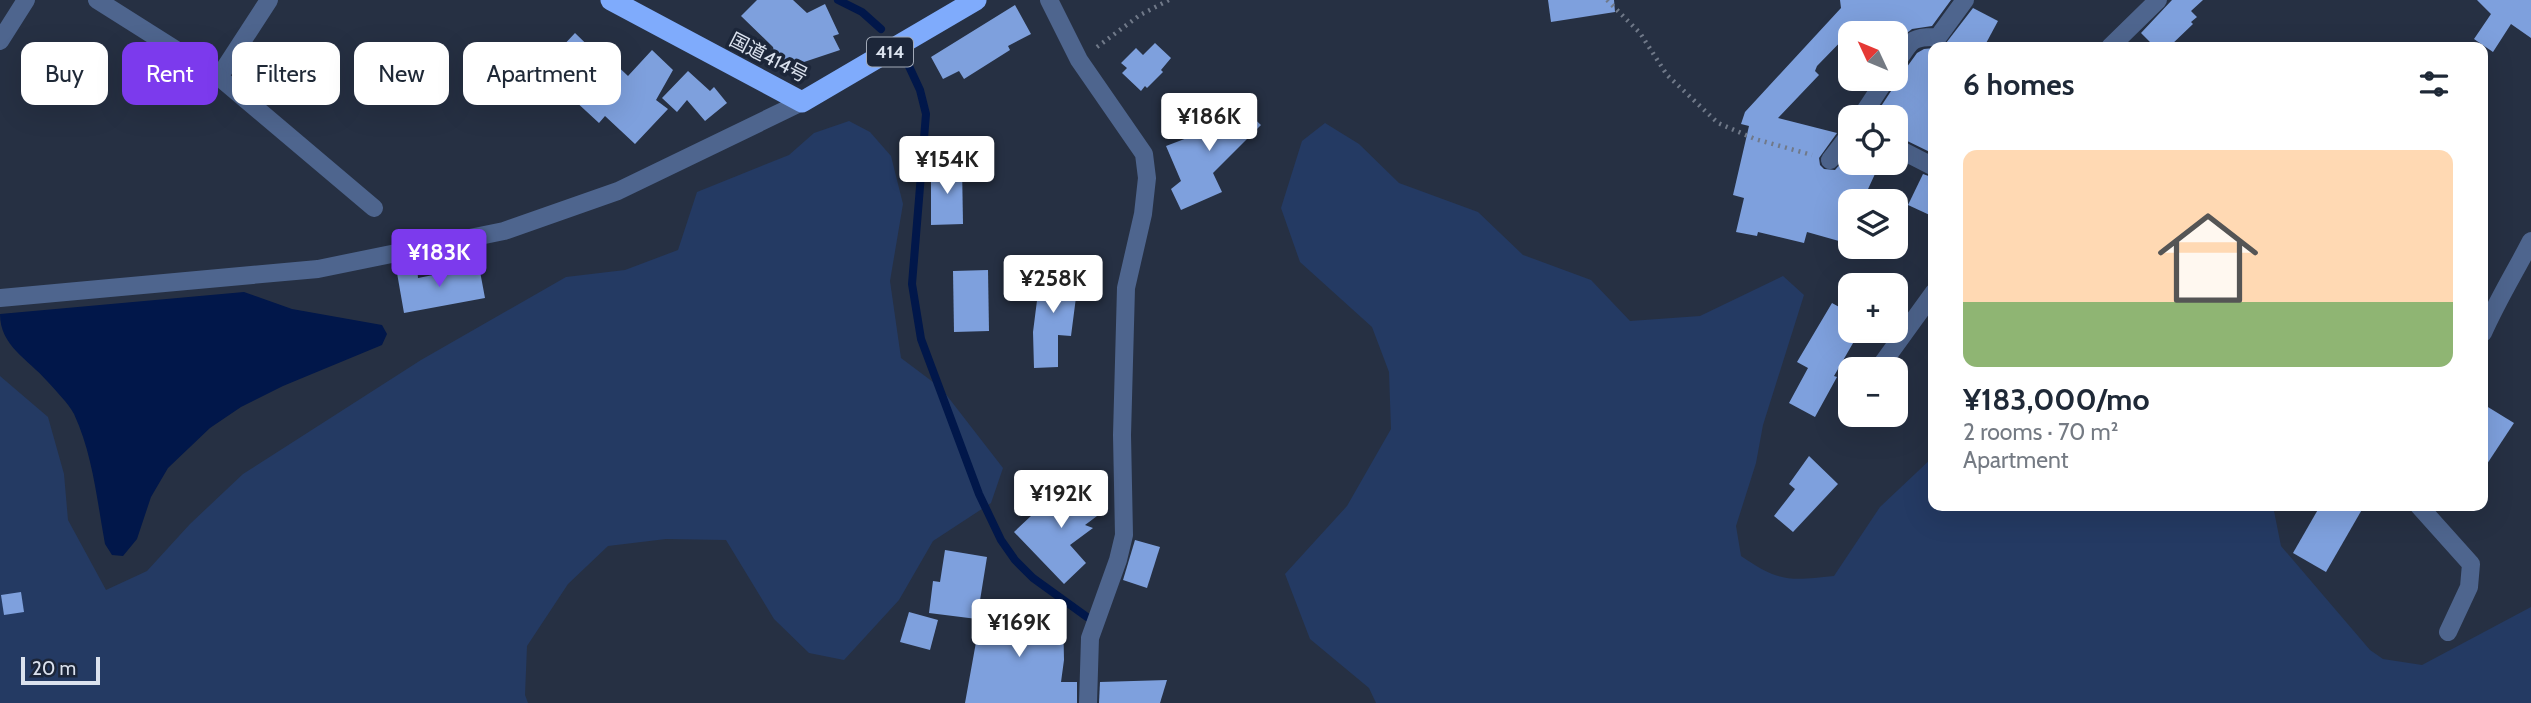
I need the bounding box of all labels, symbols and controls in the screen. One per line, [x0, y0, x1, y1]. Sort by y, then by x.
north arrow [1838, 21, 1908, 91]
map controls [1838, 21, 1908, 427]
street label: 国道414号 [726, 28, 812, 87]
road number: 414 [867, 38, 913, 66]
chip: Buy [21, 42, 108, 105]
chip: Rent [122, 42, 218, 105]
chip: Filters [232, 42, 340, 105]
chip: New [354, 42, 449, 105]
chip: Apartment [463, 42, 621, 105]
icon: filters [2415, 65, 2453, 103]
text: 6 homes [1963, 66, 2074, 103]
pin: ¥186K [1160, 94, 1258, 153]
text: ¥186K [1177, 102, 1241, 130]
button: locate [1838, 105, 1908, 175]
pin: ¥154K [898, 136, 996, 196]
text: ¥154K [915, 145, 979, 173]
button: layers [1838, 189, 1908, 259]
icon: home [2145, 195, 2271, 321]
pin: ¥183K [390, 230, 488, 289]
text: ¥183K [407, 238, 471, 266]
pin: ¥258K [1004, 256, 1102, 315]
text: ¥258K [1020, 264, 1086, 292]
button: + [1838, 273, 1908, 343]
button: − [1838, 357, 1908, 427]
text: ¥183,000/mo [1963, 381, 2149, 418]
text: 2 rooms · 70 m² [1963, 418, 2118, 446]
text: Apartment [1963, 446, 2068, 474]
pin: ¥192K [1012, 470, 1110, 530]
text: ¥192K [1030, 479, 1092, 507]
pin: ¥169K [970, 600, 1068, 659]
text: ¥169K [988, 608, 1050, 636]
scale bar [21, 654, 100, 686]
text: 20 m [32, 657, 76, 680]

